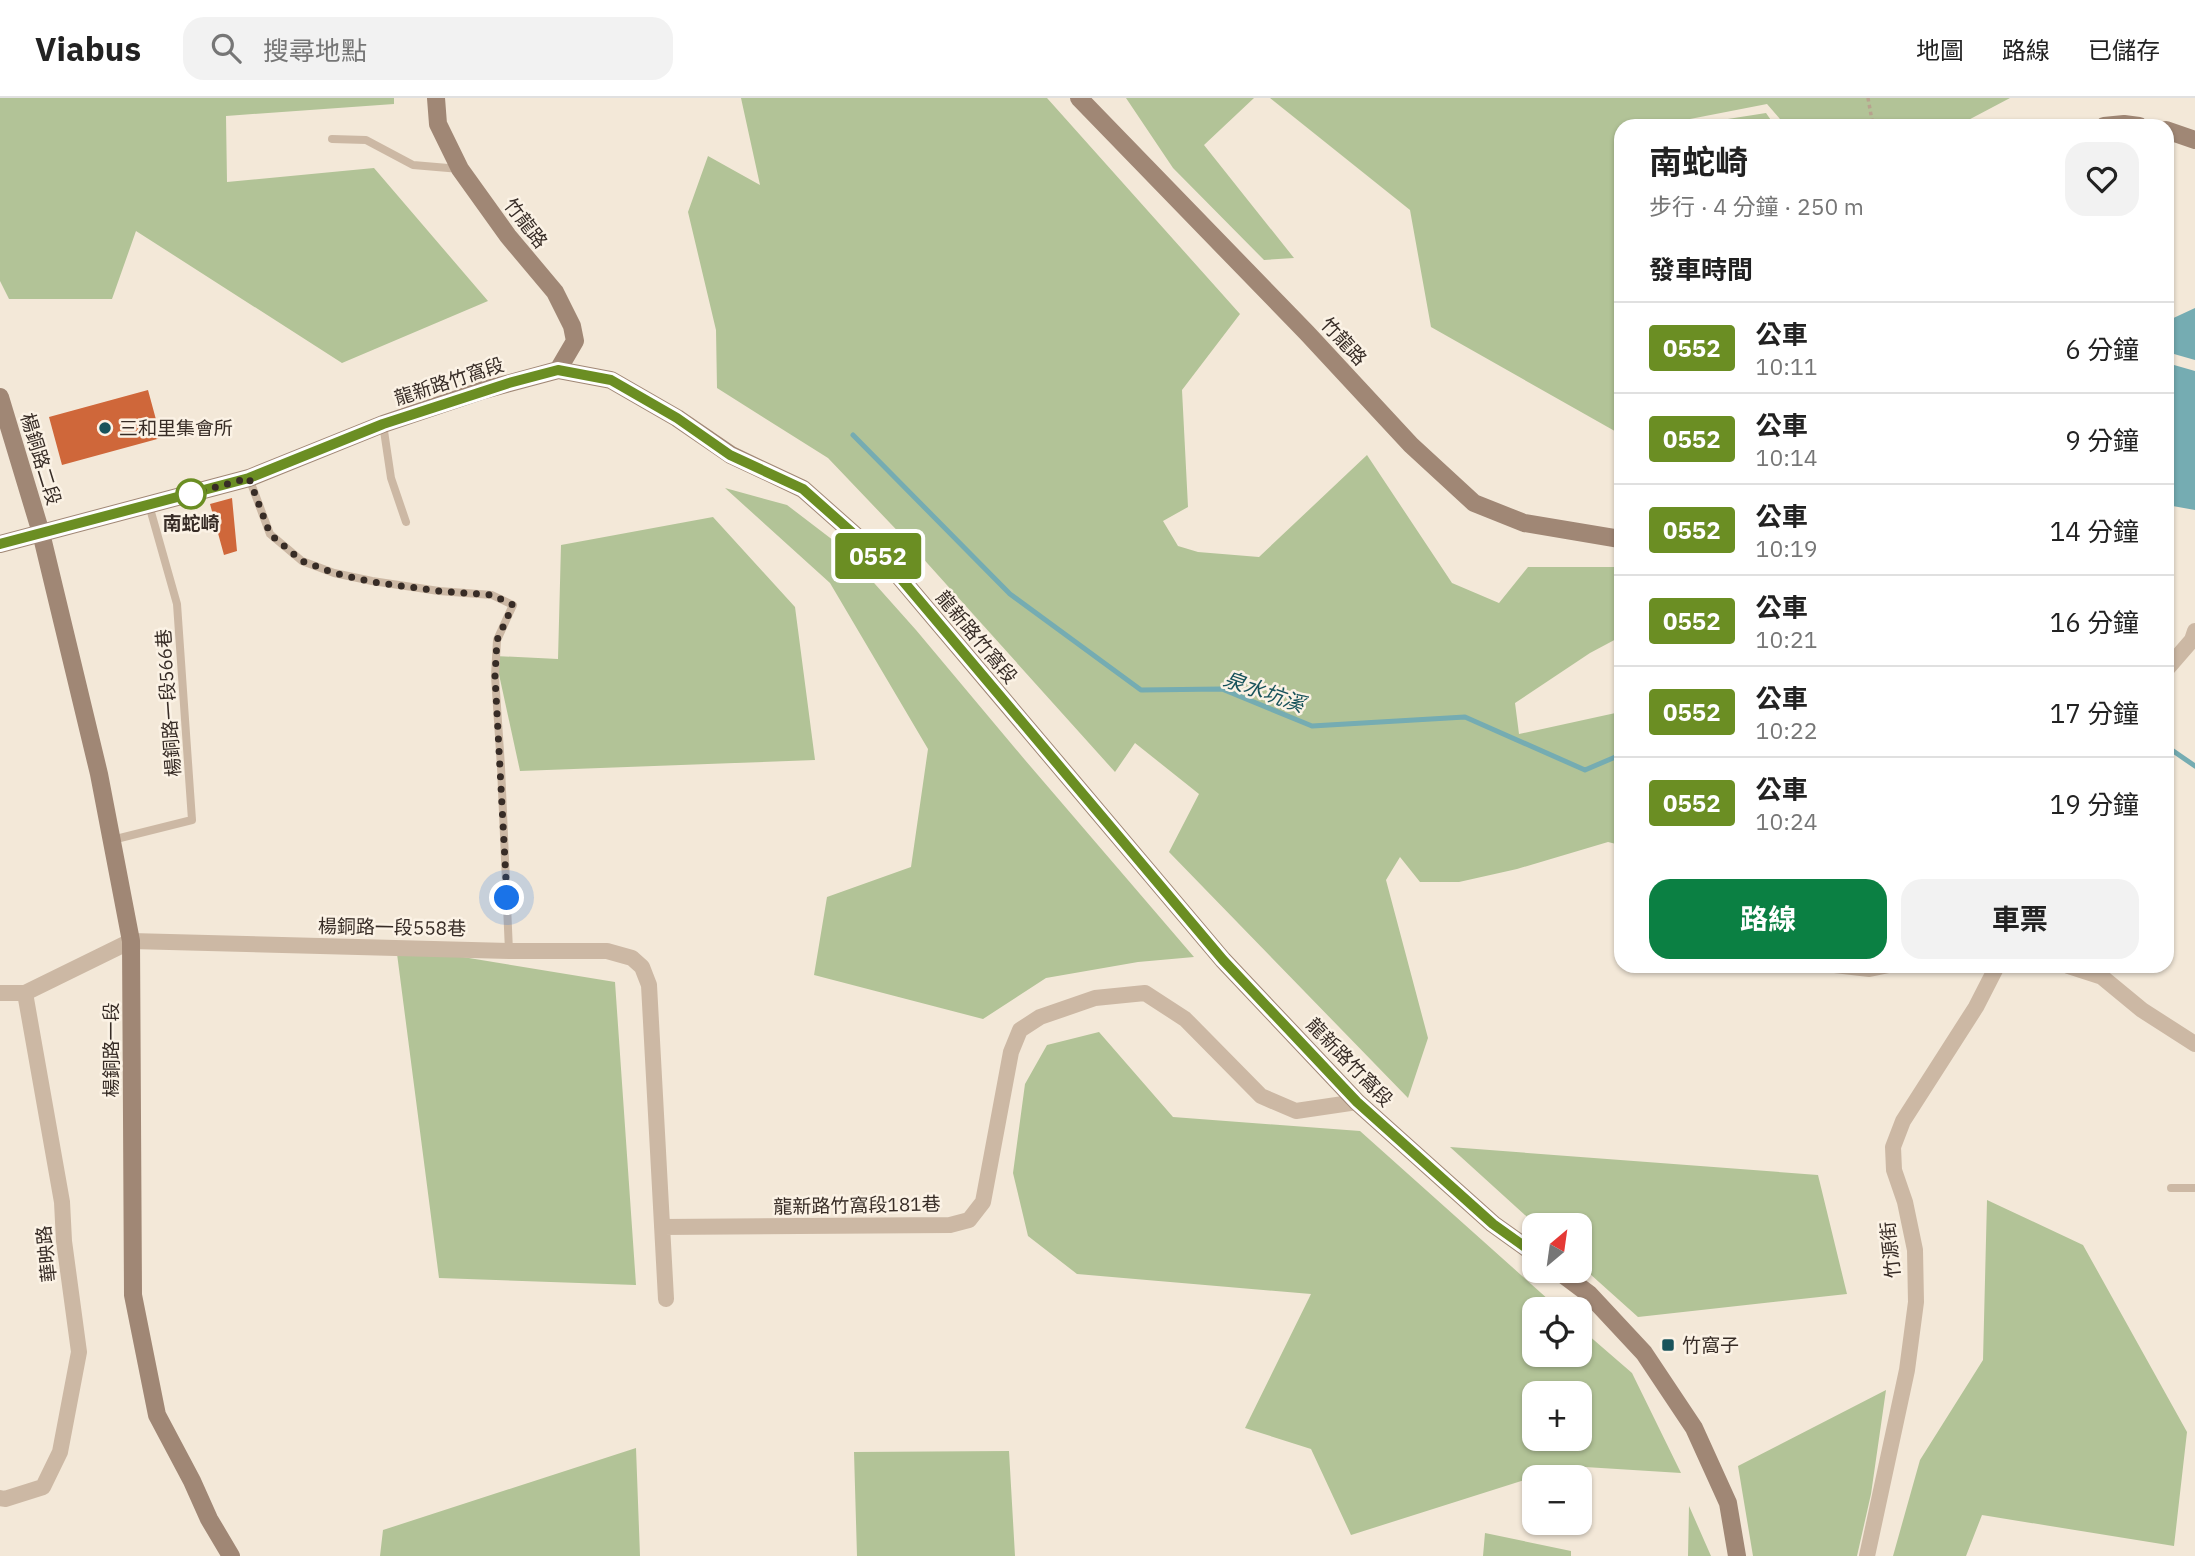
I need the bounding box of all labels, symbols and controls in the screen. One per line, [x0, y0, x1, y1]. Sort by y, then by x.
search box [183, 17, 673, 80]
text: Viabus [35, 27, 141, 70]
icon: search [207, 29, 245, 67]
text: 搜尋地點 [263, 33, 367, 67]
text: 地圖 [1916, 34, 1964, 66]
text: 路線 [2002, 34, 2050, 66]
text: 已儲存 [2088, 34, 2160, 66]
text: 南蛇崎 [1649, 140, 1748, 183]
button: heart [2065, 142, 2139, 216]
text: 步行 · 4 分鐘 · 250 m [1649, 191, 1864, 221]
street label: 竹龍路 [499, 193, 553, 253]
text: 發車時間 [1649, 252, 1753, 286]
street label: 竹龍路 [1316, 312, 1372, 370]
text: 公車 [1756, 317, 1808, 351]
text: 0552 [1663, 332, 1721, 364]
text: 6 分鐘 [2065, 332, 2139, 366]
text: 10:11 [1756, 351, 1818, 381]
street label: 龍新路竹窩段 [391, 352, 507, 410]
text: 公車 [1756, 408, 1808, 442]
street label: 楊銅路二段 [16, 410, 66, 508]
place label: 三和里集會所 [119, 416, 233, 440]
marker: 三和里集會所 [97, 420, 113, 436]
text: 0552 [1663, 423, 1721, 455]
text: 9 分鐘 [2065, 423, 2139, 457]
text: 10:14 [1756, 442, 1818, 472]
marker: 南蛇崎 [176, 479, 206, 509]
text: 公車 [1756, 499, 1808, 533]
place label: 南蛇崎 [162, 511, 220, 535]
text: 0552 [1663, 514, 1721, 546]
text: 14 分鐘 [2050, 514, 2139, 548]
line badge: 0552 [829, 533, 927, 579]
text: 10:19 [1756, 533, 1818, 563]
text: 0552 [849, 540, 907, 572]
street label: 龍新路竹窩段 [931, 586, 1023, 688]
text: 公車 [1756, 590, 1808, 624]
text: 0552 [1663, 605, 1721, 637]
text: 16 分鐘 [2050, 605, 2139, 639]
text: 10:21 [1756, 624, 1818, 654]
street label: 楊銅路一段566巷 [151, 628, 185, 778]
water label: 泉水坑溪 [1220, 664, 1311, 719]
text: 公車 [1756, 681, 1808, 715]
text: 0552 [1663, 696, 1721, 728]
text: 17 分鐘 [2050, 696, 2139, 730]
text: 10:22 [1756, 715, 1818, 745]
text: 公車 [1756, 772, 1808, 806]
text: 0552 [1663, 787, 1721, 819]
text: 19 分鐘 [2050, 787, 2139, 821]
text: 10:24 [1756, 806, 1818, 836]
button: 路線 [1649, 879, 1887, 959]
button: 車票 [1901, 879, 2139, 959]
your location [489, 880, 524, 915]
street label: 楊銅路一段558巷 [318, 914, 466, 940]
street label: 楊銅路一段 [99, 1002, 123, 1098]
street label: 龍新路竹窩段 [1302, 1013, 1398, 1111]
street label: 龍新路竹窩段181巷 [773, 1192, 941, 1218]
north arrow [1522, 1213, 1592, 1283]
map controls [1522, 1213, 1592, 1535]
street label: 竹源街 [1875, 1220, 1905, 1280]
street label: 華映路 [31, 1224, 61, 1284]
button: locate [1522, 1297, 1592, 1367]
place label: 竹窩子 [1682, 1333, 1739, 1357]
marker: 竹窩子 [1660, 1337, 1676, 1353]
button: + [1522, 1381, 1592, 1451]
button: − [1522, 1465, 1592, 1535]

